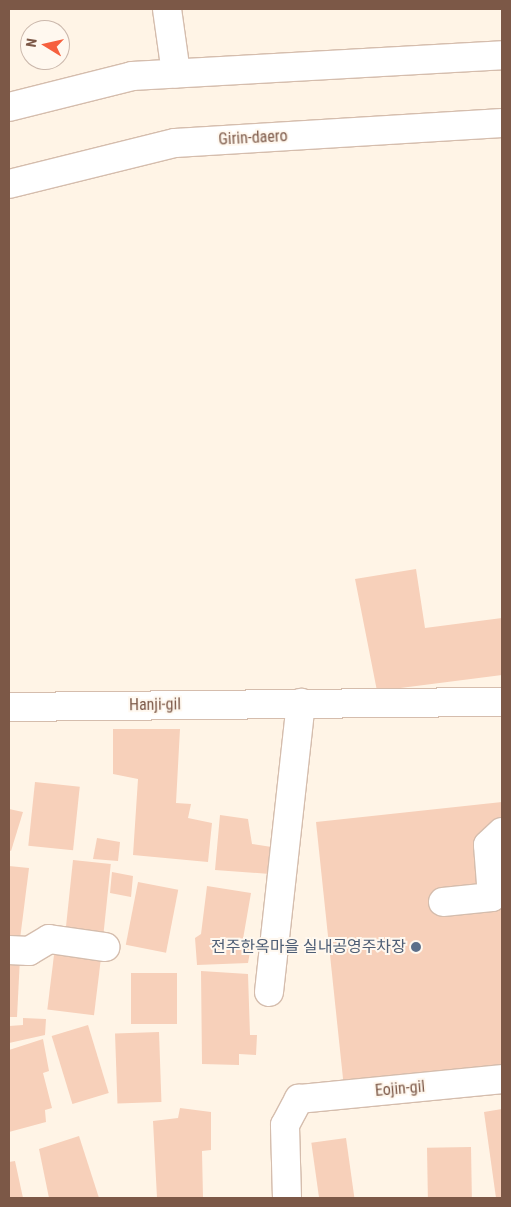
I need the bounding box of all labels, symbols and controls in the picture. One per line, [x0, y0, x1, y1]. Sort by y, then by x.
north arrow [20, 20, 70, 70]
text: N [23, 37, 40, 48]
street label: Girin-daero [218, 127, 288, 149]
street label: Hanji-gil [129, 695, 181, 715]
place label: 전주한옥마을 실내공영주차장 [211, 937, 406, 957]
marker: 전주한옥마을 실내공영주차장 [410, 941, 422, 953]
street label: Eojin-gil [374, 1077, 426, 1101]

